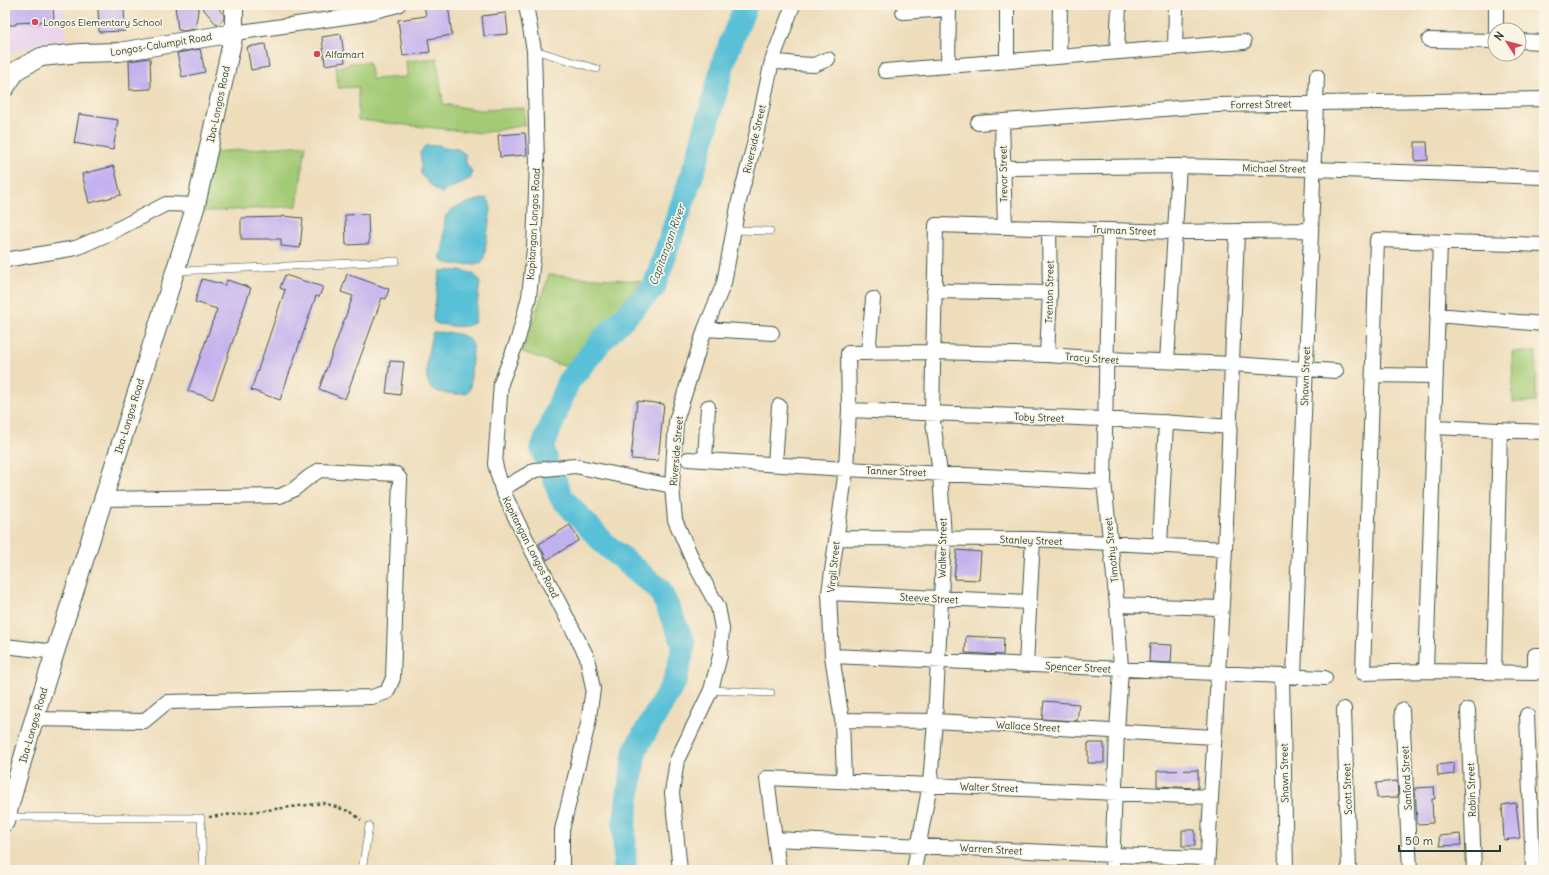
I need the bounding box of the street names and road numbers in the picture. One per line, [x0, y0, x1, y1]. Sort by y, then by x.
street label: Longos-Calumpit Road [109, 30, 213, 59]
street label: Iba-Longos Road [204, 64, 233, 144]
street label: Forrest Street [1230, 97, 1292, 112]
street label: Riverside Street [740, 103, 769, 175]
street label: Trevor Street [996, 145, 1010, 203]
street label: Michael Street [1242, 161, 1306, 176]
street label: Kapitangan Longos Road [524, 167, 543, 280]
street label: Truman Street [1092, 223, 1157, 238]
street label: Trenton Street [1042, 260, 1057, 324]
street label: Shawn Street [1298, 345, 1313, 406]
street label: Tracy Street [1065, 350, 1120, 367]
street label: Iba-Longos Road [112, 377, 147, 455]
street label: Toby Street [1014, 410, 1065, 425]
street label: Riverside Street [667, 415, 686, 486]
street label: Tanner Street [866, 464, 927, 479]
street label: Kapitangan Longos Road [499, 494, 562, 600]
street label: Timothy Street [1102, 516, 1121, 583]
street label: Walker Street [935, 517, 950, 578]
street label: Stanley Street [999, 533, 1063, 548]
street label: Virgil Street [824, 540, 843, 593]
street label: Steeve Street [899, 590, 959, 607]
street label: Spencer Street [1045, 659, 1112, 676]
street label: Iba-Longos Road [16, 686, 51, 764]
street label: Wallace Street [996, 718, 1061, 735]
street label: Shawn Street [1277, 742, 1292, 803]
street label: Sanford Street [1398, 745, 1415, 811]
street label: Scott Street [1340, 762, 1355, 815]
street label: Robin Street [1464, 762, 1479, 817]
street label: Walter Street [960, 780, 1019, 795]
street label: Warren Street [959, 841, 1023, 858]

